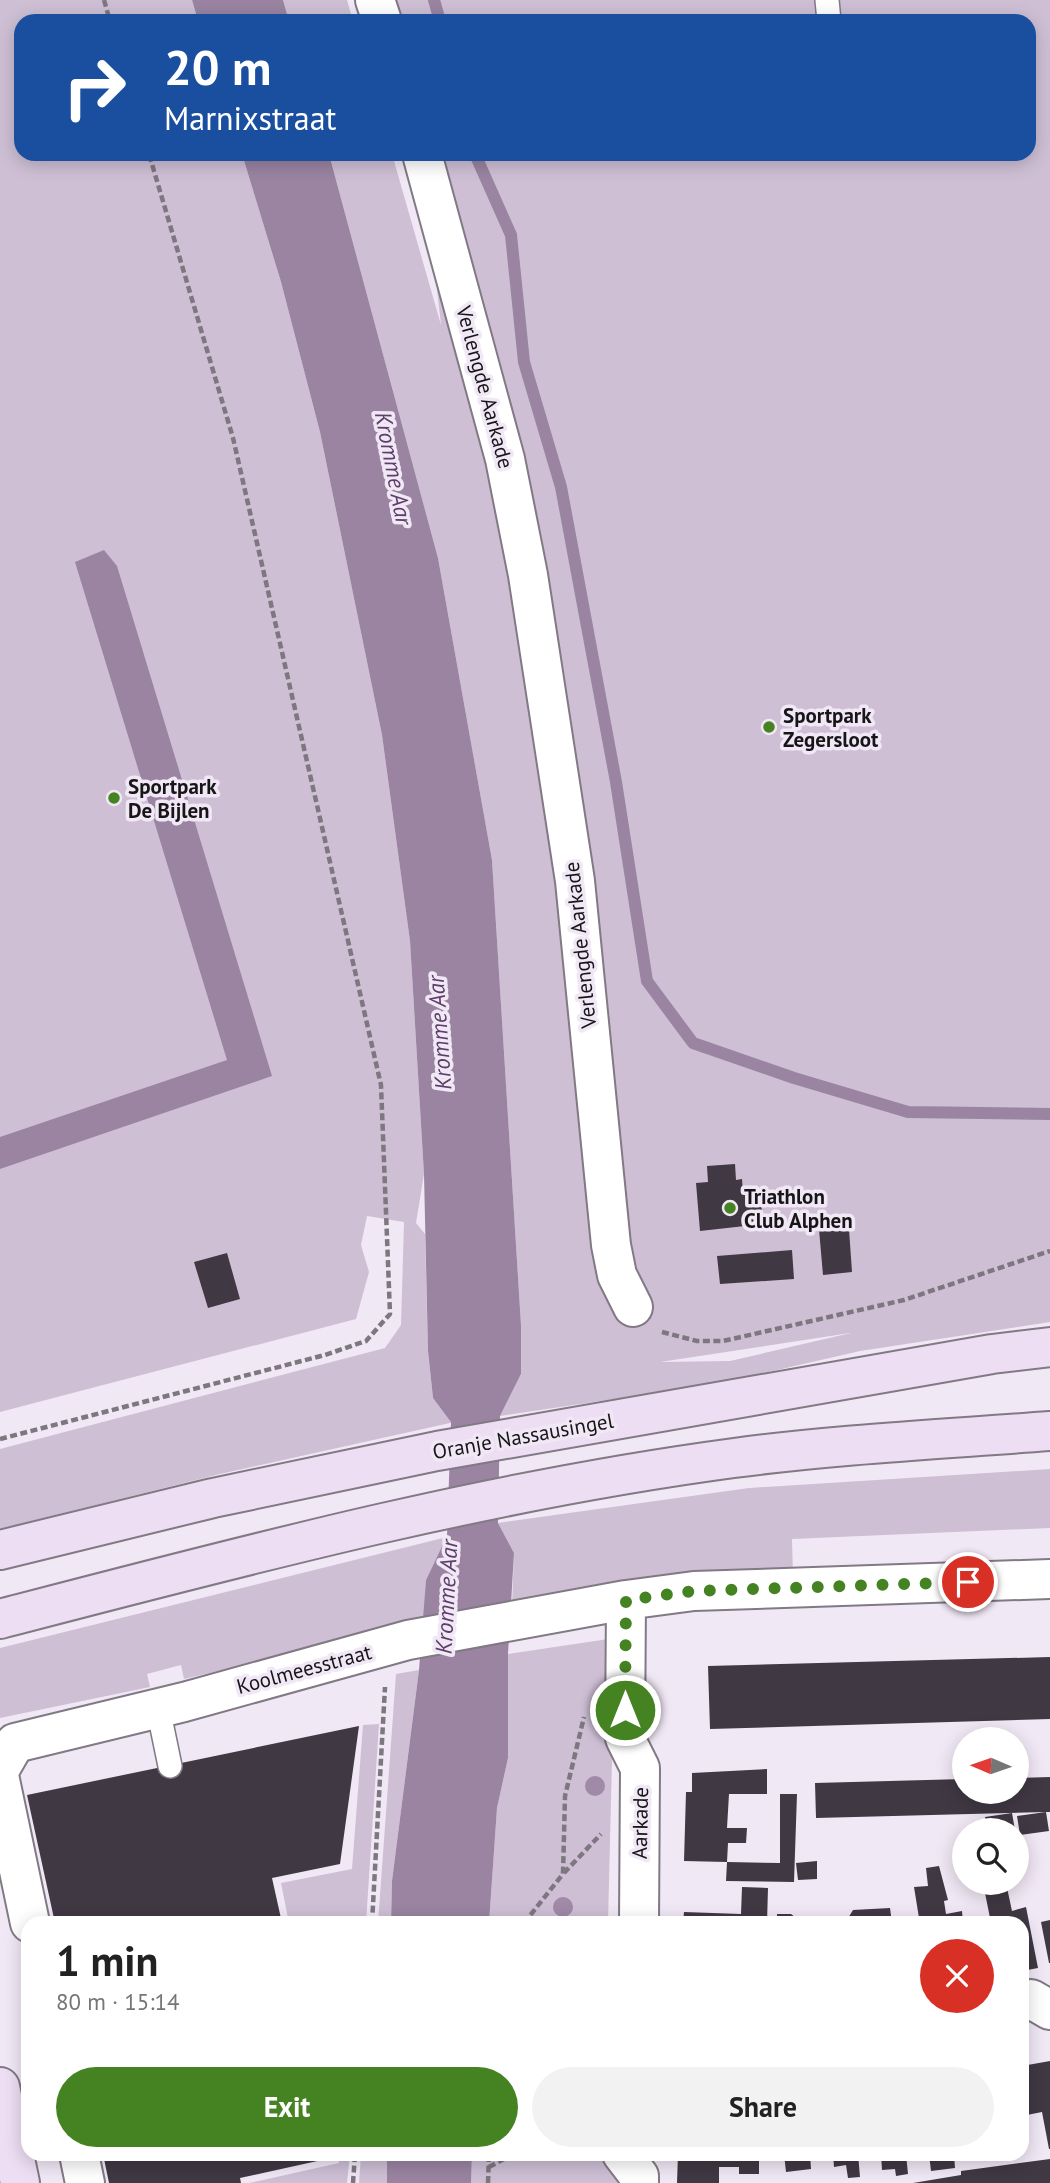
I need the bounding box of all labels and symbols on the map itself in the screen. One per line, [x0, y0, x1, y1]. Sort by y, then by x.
street label: Verlengde Aarkade [450, 302, 520, 471]
water label: Kromme Aar [369, 409, 419, 528]
place label: Sportpark Zegersloot [783, 702, 879, 753]
marker: Sportpark Zegersloot [761, 719, 777, 735]
place label: Sportpark De Bijlen [128, 773, 217, 824]
marker: Sportpark De Bijlen [106, 790, 122, 806]
street label: Verlengde Aarkade [558, 860, 602, 1031]
water label: Kromme Aar [420, 973, 457, 1091]
place label: Triathlon Club Alphen [744, 1183, 853, 1234]
marker: Triathlon Club Alphen [722, 1200, 738, 1216]
street label: Oranje Nassausingel [430, 1407, 616, 1465]
water label: Kromme Aar [429, 1538, 464, 1655]
pin [938, 1552, 998, 1612]
street label: Koolmeesstraat [234, 1638, 374, 1700]
position arrow [588, 1673, 662, 1747]
north arrow [952, 1727, 1029, 1804]
street label: Aarkade [626, 1787, 654, 1859]

